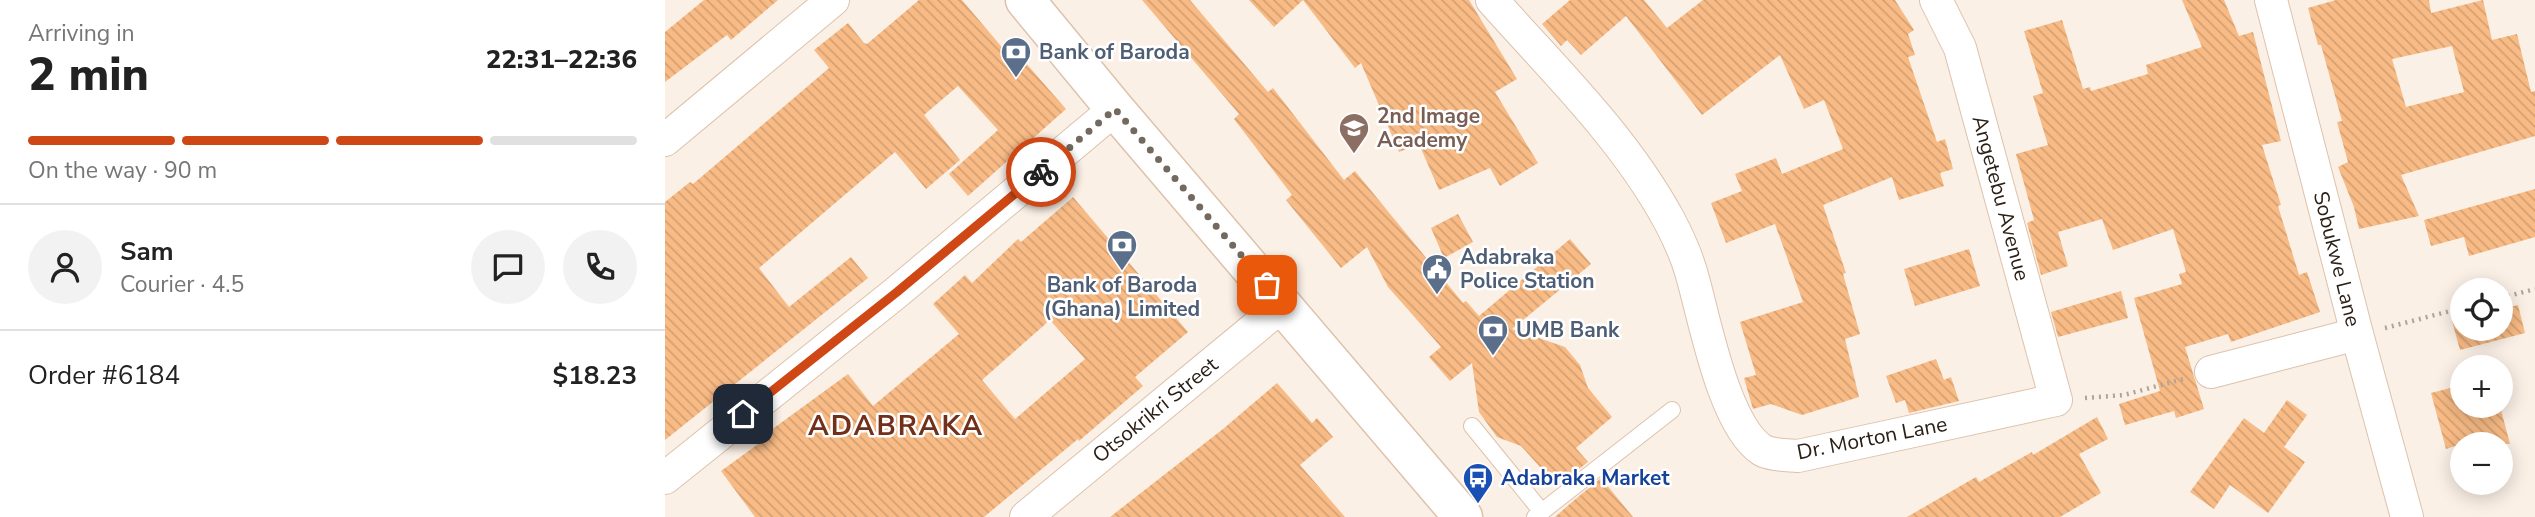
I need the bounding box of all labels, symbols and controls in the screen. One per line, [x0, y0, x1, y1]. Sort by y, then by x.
text: Arriving in [28, 18, 135, 49]
bank icon: Bank of Baroda [999, 35, 1033, 79]
place label: Bank of Baroda [1039, 38, 1190, 66]
text: 22:31–22:36 [486, 42, 637, 77]
text: 2 min [28, 43, 149, 106]
place label: 2nd Image Academy [1377, 102, 1480, 154]
school or university icon: 2nd Image Academy [1337, 111, 1371, 155]
street label: Angetebu Avenue [1965, 112, 2037, 284]
courier [1006, 137, 1076, 207]
icon: bike [1022, 153, 1060, 191]
text: On the way · 90 m [28, 155, 217, 186]
street label: Sobukwe Lane [2307, 188, 2367, 330]
bank icon: Bank of Baroda (Ghana) Limited [1105, 228, 1139, 272]
button: person [28, 230, 102, 304]
button: chat [471, 230, 545, 304]
button: phone [563, 230, 637, 304]
text: Sam [120, 234, 173, 269]
place label: Adabraka Police Station [1460, 243, 1595, 295]
public building icon: Adabraka Police Station [1420, 252, 1454, 296]
pin [1237, 255, 1297, 315]
icon: bag [1248, 266, 1286, 304]
text: Courier · 4.5 [120, 269, 244, 300]
place label: Bank of Baroda (Ghana) Limited [1044, 271, 1200, 323]
map controls [2450, 278, 2513, 495]
button: locate [2450, 278, 2513, 341]
bank icon: UMB Bank [1476, 313, 1510, 357]
place label: UMB Bank [1516, 316, 1620, 344]
street label: Otsokrikri Street [1086, 350, 1224, 469]
button: + [2450, 355, 2513, 418]
text: Order #6184 [28, 358, 180, 393]
text: $18.23 [553, 358, 637, 393]
pin [713, 384, 773, 444]
icon: home [724, 395, 762, 433]
district label: ADABRAKA [808, 407, 984, 445]
street label: Dr. Morton Lane [1795, 410, 1949, 466]
button: − [2450, 432, 2513, 495]
bus stop icon: Adabraka Market [1461, 461, 1495, 505]
place label: Adabraka Market [1501, 464, 1670, 492]

